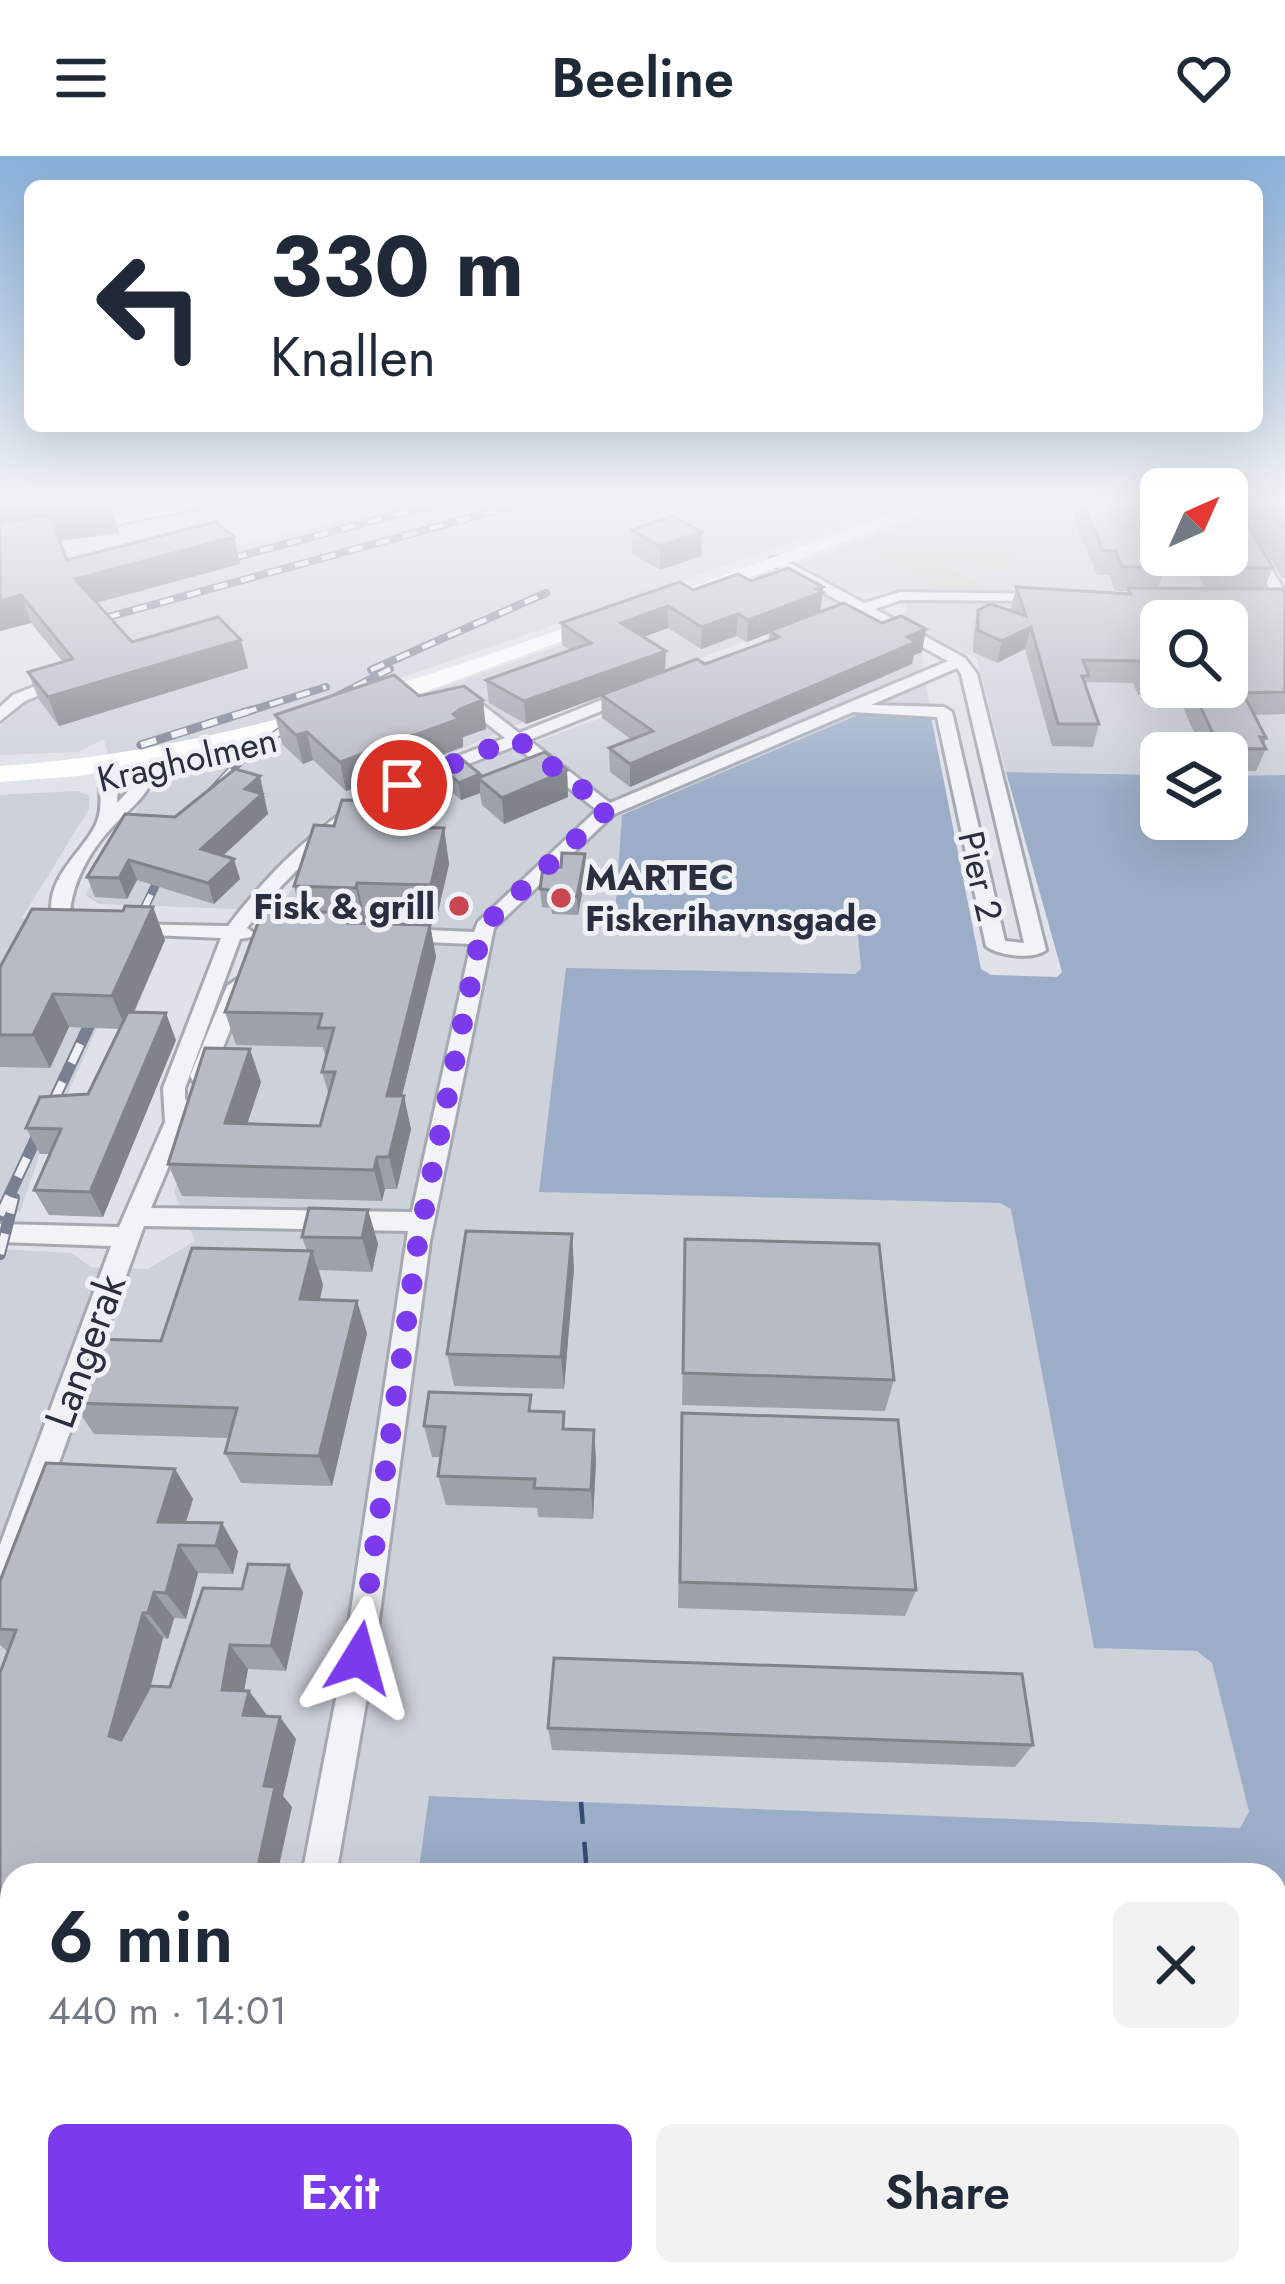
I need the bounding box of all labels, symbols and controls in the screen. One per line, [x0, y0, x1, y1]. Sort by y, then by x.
text: Beeline [551, 39, 734, 117]
icon: menu [48, 45, 114, 111]
icon: heart [1171, 45, 1237, 111]
text: 330 m [270, 206, 524, 328]
icon: left [72, 228, 228, 384]
text: Knallen [270, 318, 436, 396]
north arrow [1140, 468, 1248, 576]
map controls [1140, 468, 1248, 840]
button: search [1140, 600, 1248, 708]
street label: Kragholmen [92, 713, 282, 805]
button: layers [1140, 732, 1248, 840]
pin [351, 734, 453, 836]
icon: arrive [369, 752, 435, 818]
street label: Pier 2 [945, 826, 1017, 926]
place label: MARTEC Fiskerihavnsgade [585, 851, 877, 944]
place label: Fisk & grill [253, 880, 435, 932]
marker: MARTEC Fiskerihavnsgade [548, 885, 574, 911]
marker: Fisk & grill [446, 893, 472, 919]
street label: Langerak [29, 1265, 141, 1437]
position arrow [296, 1595, 422, 1721]
text: 6 min [48, 1885, 234, 1989]
button: close [1113, 1902, 1239, 2028]
text: 440 m · 14:01 [48, 1982, 287, 2039]
button: Exit [48, 2124, 632, 2262]
button: Share [656, 2124, 1239, 2262]

